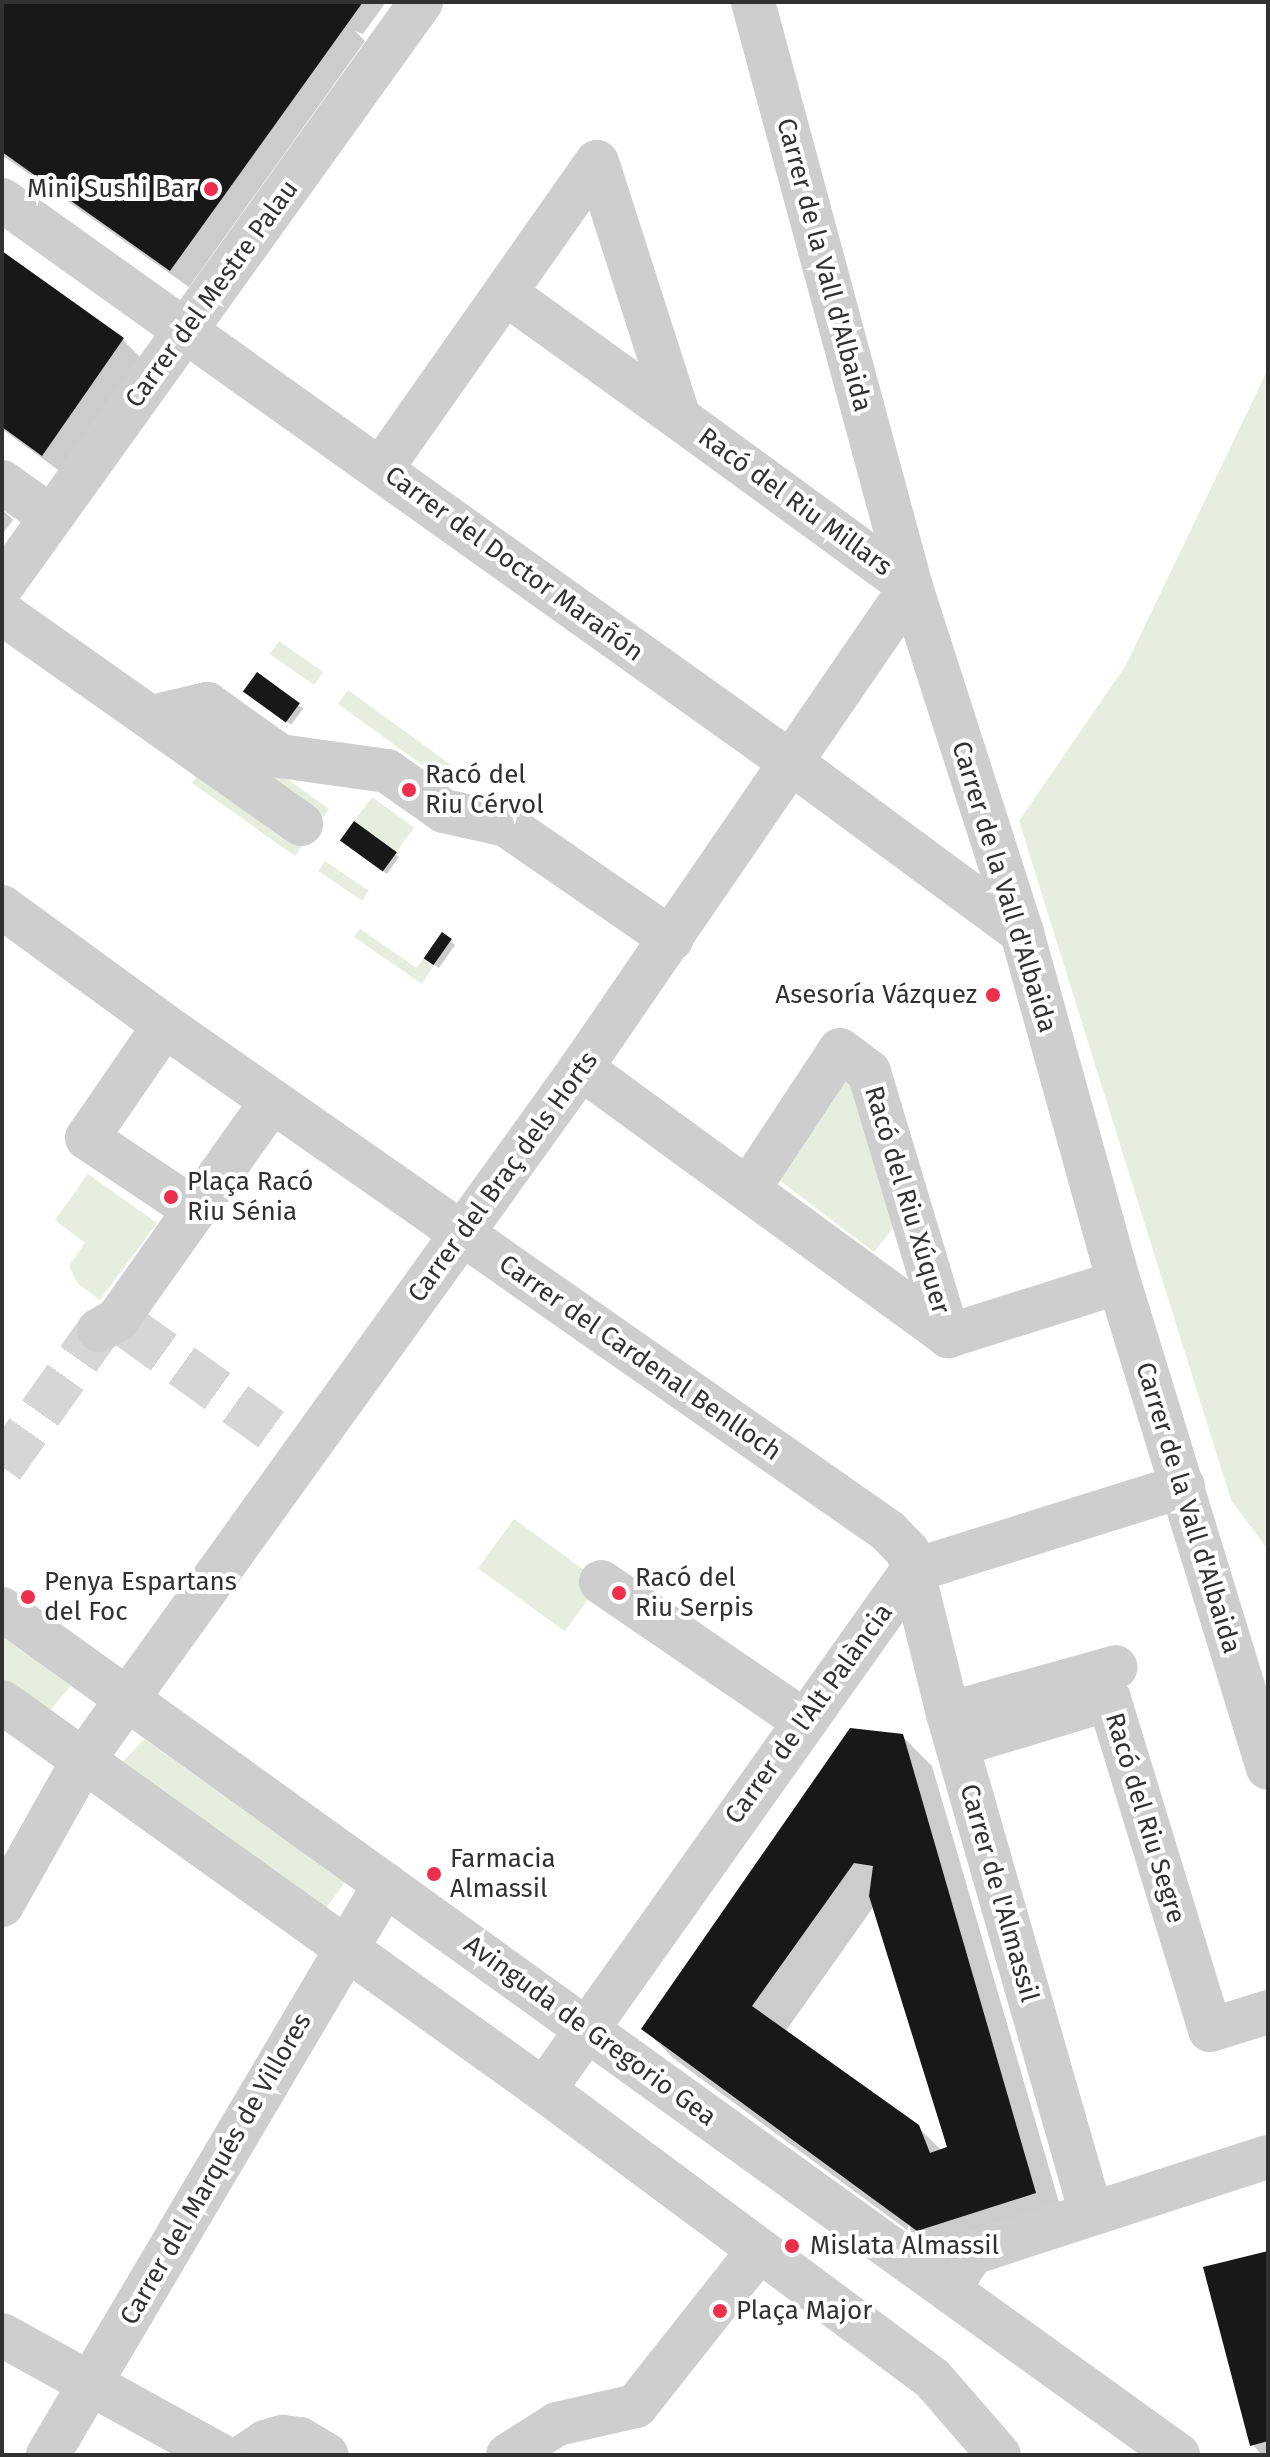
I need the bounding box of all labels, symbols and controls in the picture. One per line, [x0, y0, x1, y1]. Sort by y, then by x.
street label: Carrer de la Vall d'Albaida [770, 115, 878, 415]
place label: Mini Sushi Bar [27, 173, 195, 205]
street label: Carrer del Mestre Palau [119, 174, 305, 414]
marker: Mini Sushi Bar [202, 180, 220, 198]
street label: Racó del Riu Millars [692, 421, 898, 583]
street label: Carrer del Doctor Marañón [379, 460, 649, 668]
street label: Carrer de la Vall d'Albaida [945, 738, 1063, 1036]
place label: Racó del Riu Cérvol [425, 759, 544, 820]
marker: Racó del Riu Cérvol [400, 781, 418, 799]
place label: Asesoría Vázquez [775, 979, 977, 1011]
marker: Asesoría Vázquez [984, 986, 1002, 1004]
street label: Carrer del Braç dels Horts [402, 1046, 604, 1308]
street label: Racó del Riu Xúquer [857, 1082, 957, 1318]
place label: Plaça Racó Riu Sénia [187, 1166, 313, 1228]
marker: Plaça Racó Riu Sénia [162, 1188, 180, 1206]
street label: Carrer del Cardenal Benlloch [493, 1248, 787, 1468]
street label: Carrer de la Vall d'Albaida [1129, 1359, 1247, 1657]
place label: Racó del Riu Serpis [635, 1562, 753, 1624]
place label: Penya Espartans del Foc [44, 1566, 237, 1628]
marker: Racó del Riu Serpis [610, 1584, 628, 1602]
marker: Penya Espartans del Foc [19, 1588, 37, 1606]
street label: Carrer de l'Alt Palància [719, 1598, 899, 1830]
street label: Racó del Riu Segre [1098, 1709, 1192, 1927]
street label: Carrer de l'Almassil [953, 1780, 1045, 2006]
place label: Farmacia Almassil [450, 1843, 556, 1904]
marker: Farmacia Almassil [425, 1865, 443, 1883]
street label: Avinguda de Gregorio Gea [458, 1929, 722, 2133]
street label: Carrer del Marqués de Villores [114, 2008, 318, 2330]
place label: Mislata Almassil [810, 2230, 999, 2262]
marker: Mislata Almassil [781, 2235, 803, 2257]
place label: Plaça Major [736, 2295, 872, 2327]
marker: Plaça Major [711, 2302, 729, 2320]

